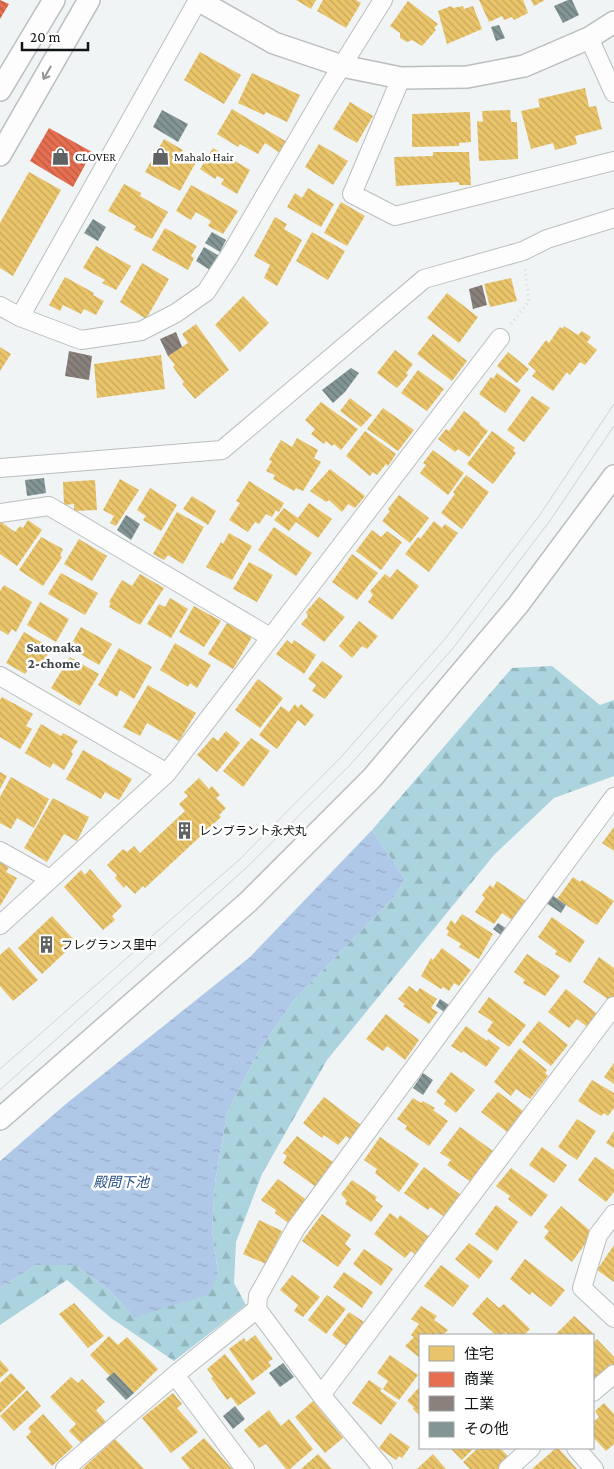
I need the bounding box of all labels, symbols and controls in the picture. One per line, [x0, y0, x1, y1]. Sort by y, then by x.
scale bar [22, 20, 89, 52]
text: 20 m [30, 29, 61, 45]
one-way arrow [42, 65, 52, 79]
shop icon: CLOVER [51, 147, 71, 167]
shop icon: Mahalo Hair [150, 147, 170, 167]
place label: CLOVER [75, 150, 116, 164]
place label: Mahalo Hair [174, 150, 234, 164]
district label: Satonaka 2-chome [26, 639, 82, 671]
building icon: レンブラント永犬丸 [175, 821, 195, 841]
place label: レンブラント永犬丸 [199, 824, 307, 838]
building icon: フレグランス里中 [37, 935, 57, 955]
place label: フレグランス里中 [61, 938, 157, 952]
water label: 殿問下池 [93, 1174, 151, 1190]
legend [419, 1334, 594, 1449]
text: 住宅 [464, 1346, 494, 1362]
text: 商業 [464, 1371, 494, 1387]
text: 工業 [464, 1396, 494, 1412]
text: その他 [464, 1421, 509, 1437]

